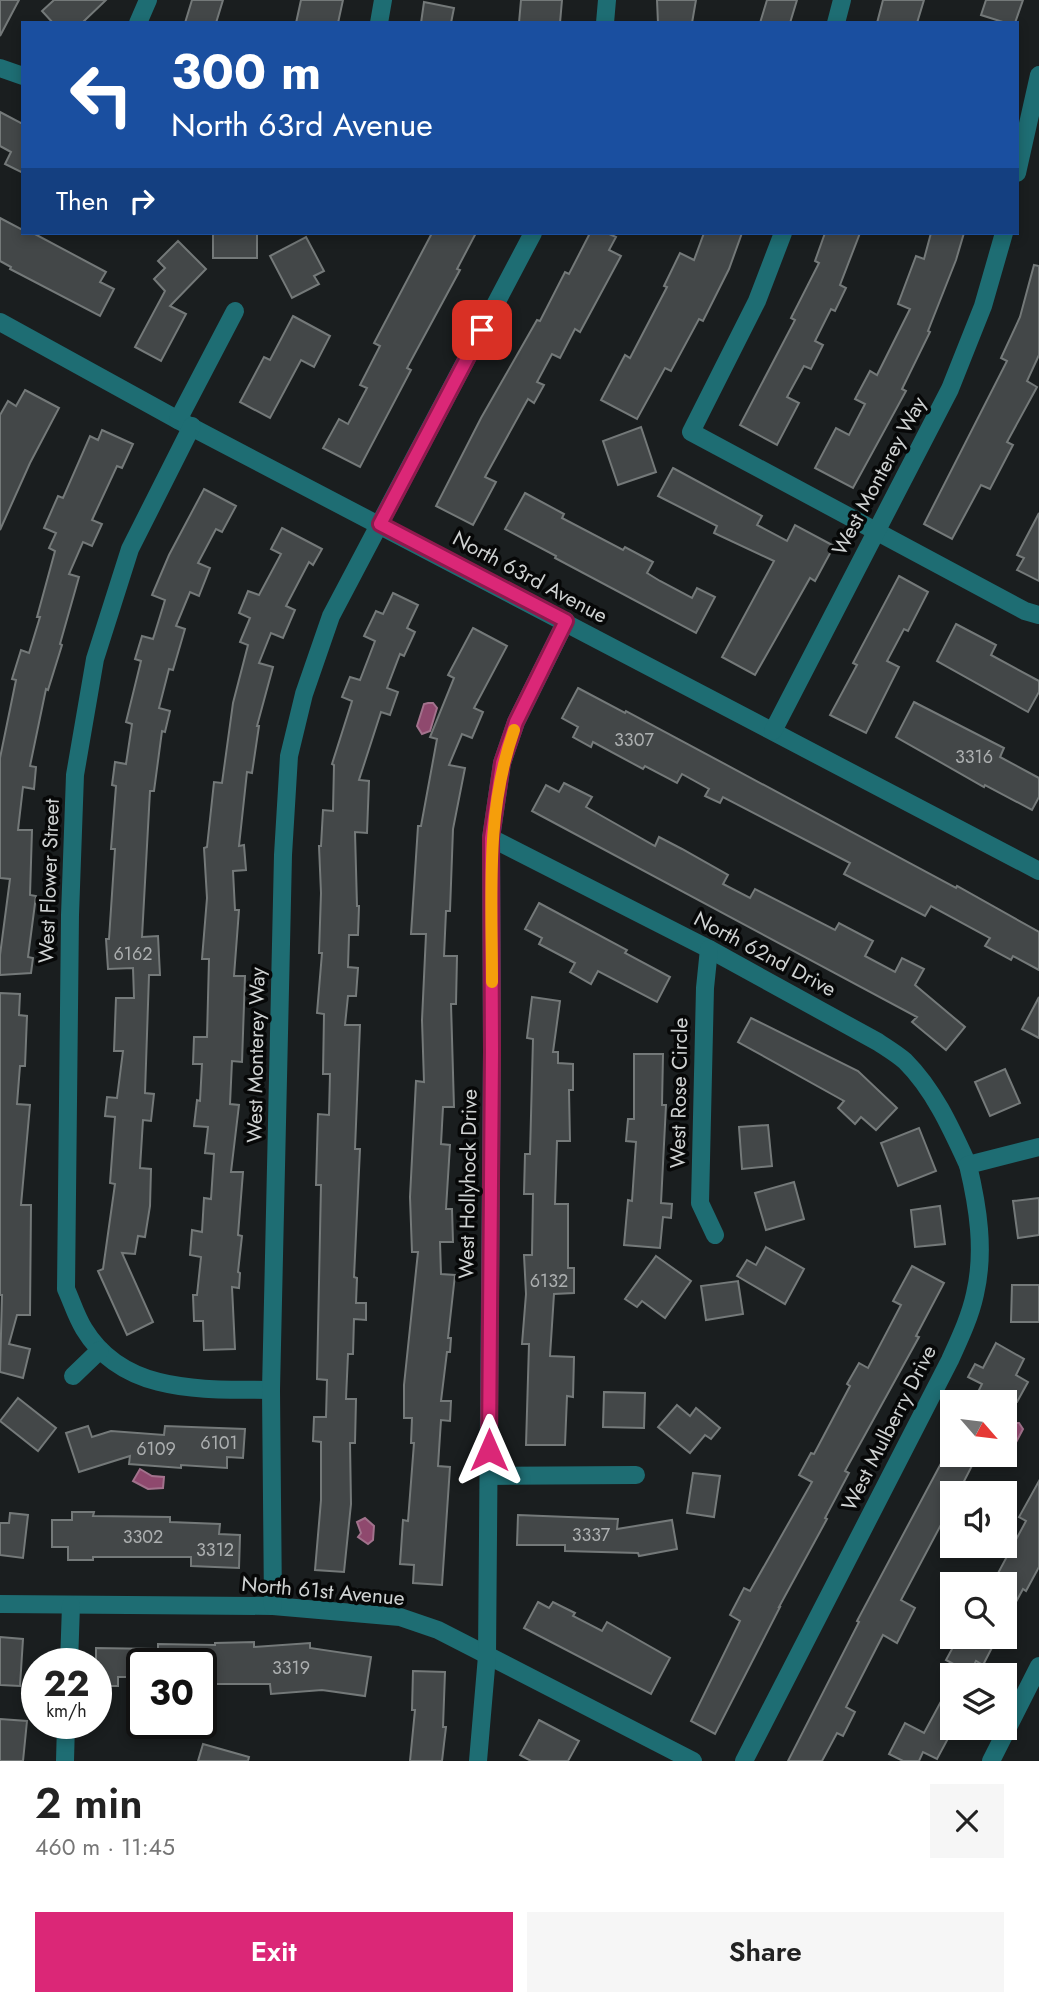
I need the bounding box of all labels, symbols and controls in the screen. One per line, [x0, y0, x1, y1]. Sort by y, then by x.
text: 300 m [171, 37, 321, 107]
icon: left [56, 49, 147, 140]
text: North 63rd Avenue [171, 102, 433, 148]
text: Then [56, 182, 109, 220]
icon: right [123, 182, 161, 220]
pin [452, 300, 512, 360]
icon: arrive [463, 311, 501, 349]
street label: West Monterey Way [824, 391, 934, 561]
street label: North 63rd Avenue [447, 523, 613, 631]
house number: 3307 [614, 727, 655, 753]
house number: 3316 [955, 744, 993, 770]
street label: West Flower Street [31, 798, 67, 964]
street label: North 62nd Drive [688, 904, 842, 1004]
house number: 6162 [113, 941, 153, 967]
street label: West Monterey Way [239, 966, 273, 1143]
street label: West Rose Circle [663, 1017, 695, 1169]
street label: West Hollyhock Drive [451, 1089, 485, 1279]
house number: 6132 [530, 1268, 568, 1294]
street label: West Mulberry Drive [834, 1340, 944, 1516]
north arrow [940, 1390, 1017, 1466]
map controls [940, 1390, 1017, 1740]
position arrow [452, 1413, 526, 1487]
house number: 6101 [200, 1430, 238, 1456]
house number: 6109 [136, 1436, 176, 1462]
button: sound [940, 1481, 1017, 1558]
house number: 3337 [572, 1522, 611, 1548]
house number: 3302 [123, 1524, 163, 1550]
house number: 3312 [196, 1537, 234, 1563]
street label: North 61st Avenue [240, 1569, 406, 1613]
button: search [940, 1572, 1017, 1649]
speed limit sign: 30 [126, 1648, 217, 1739]
house number: 3319 [272, 1655, 310, 1681]
text: 22 [44, 1659, 89, 1709]
button: layers [940, 1663, 1017, 1740]
text: km/h [46, 1698, 87, 1724]
text: 2 min [35, 1773, 143, 1834]
button: close [930, 1784, 1004, 1858]
text: 460 m · 11:45 [35, 1830, 175, 1864]
button: Exit [35, 1912, 513, 1992]
button: Share [527, 1912, 1004, 1992]

